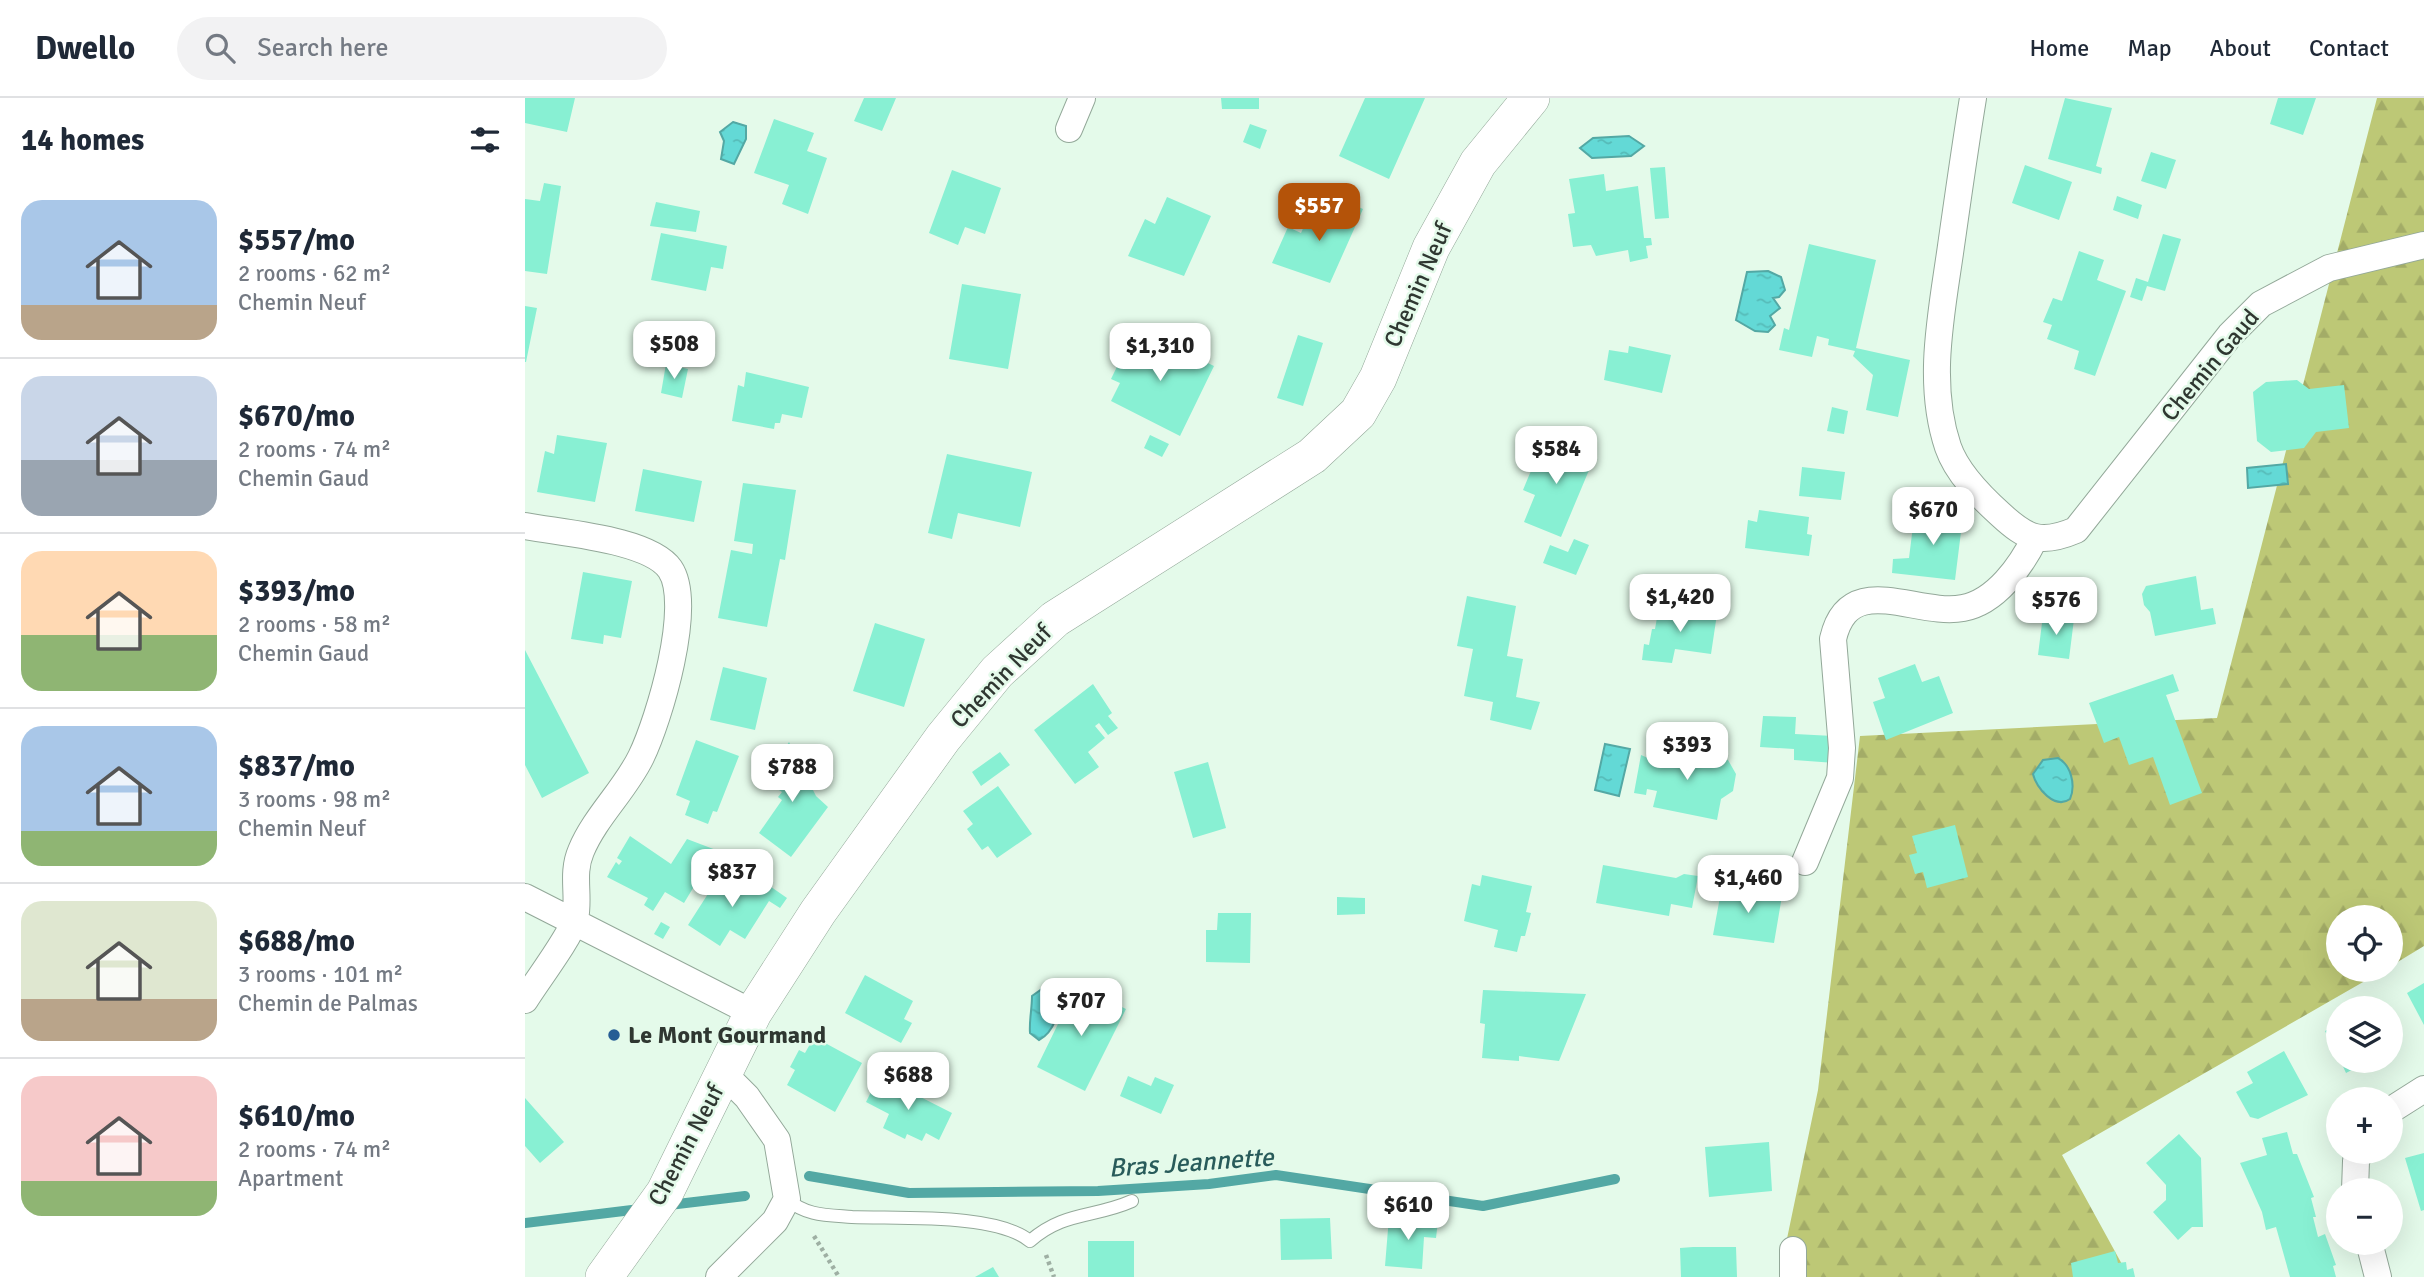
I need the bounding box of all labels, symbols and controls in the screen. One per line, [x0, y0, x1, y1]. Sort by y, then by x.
search box [177, 17, 667, 80]
text: Dwello [35, 28, 135, 69]
icon: search [201, 29, 239, 67]
text: Search here [257, 32, 388, 64]
text: Home [2029, 33, 2089, 63]
text: Map [2127, 33, 2172, 63]
text: About [2210, 33, 2271, 63]
text: Contact [2309, 33, 2389, 63]
icon: filters [466, 121, 504, 159]
text: 14 homes [21, 122, 144, 159]
pin: $557 [1278, 184, 1360, 243]
text: $557 [1294, 191, 1344, 220]
street label: Chemin Neuf [1377, 217, 1459, 352]
text: $557/mo [238, 222, 355, 259]
icon: home [77, 228, 161, 312]
text: 2 rooms · 62 m² [238, 259, 391, 288]
text: Chemin Neuf [238, 288, 366, 317]
street label: Chemin Gaud [2154, 303, 2266, 427]
pin: $508 [633, 322, 715, 381]
pin: $1,310 [1103, 324, 1217, 383]
text: $508 [649, 329, 699, 358]
text: $1,310 [1126, 331, 1194, 360]
text: $670/mo [238, 398, 355, 435]
icon: home [77, 404, 161, 488]
pin: $584 [1515, 426, 1597, 486]
text: $584 [1531, 434, 1581, 463]
text: 2 rooms · 74 m² [238, 435, 391, 464]
text: Chemin Gaud [238, 464, 369, 493]
pin: $670 [1892, 488, 1974, 547]
text: $670 [1908, 495, 1958, 524]
text: $393/mo [238, 573, 355, 610]
pin: $1,420 [1623, 574, 1737, 634]
pin: $576 [2015, 578, 2097, 637]
icon: home [77, 579, 161, 663]
text: $1,420 [1646, 582, 1714, 611]
text: $576 [2031, 585, 2081, 614]
text: 2 rooms · 58 m² [238, 610, 391, 639]
street label: Chemin Neuf [944, 617, 1059, 734]
text: Chemin Gaud [238, 639, 369, 668]
pin: $393 [1646, 722, 1728, 782]
text: $393 [1662, 730, 1712, 759]
pin: $788 [751, 744, 833, 804]
text: $837/mo [238, 748, 355, 785]
text: $788 [767, 752, 817, 781]
icon: home [77, 754, 161, 838]
text: 3 rooms · 98 m² [238, 785, 391, 814]
text: Chemin Neuf [238, 814, 366, 843]
pin: $837 [691, 850, 773, 909]
pin: $1,460 [1691, 856, 1805, 915]
text: $837 [707, 857, 757, 886]
text: $1,460 [1714, 863, 1782, 892]
map controls [2326, 905, 2403, 1255]
button: locate [2326, 905, 2403, 982]
text: $688/mo [238, 923, 355, 960]
icon: home [77, 929, 161, 1013]
text: 3 rooms · 101 m² [238, 960, 403, 989]
pin: $707 [1040, 978, 1122, 1038]
text: $707 [1056, 986, 1106, 1015]
text: Chemin de Palmas [238, 989, 418, 1018]
button: layers [2326, 996, 2403, 1073]
place label: Le Mont Gourmand [628, 1020, 826, 1050]
marker: Le Mont Gourmand [606, 1027, 622, 1043]
pin: $688 [867, 1052, 949, 1112]
text: $688 [883, 1060, 933, 1089]
street label: Chemin Neuf [642, 1078, 731, 1211]
button: + [2326, 1087, 2403, 1164]
text: $610/mo [238, 1098, 355, 1135]
icon: home [77, 1104, 161, 1188]
text: 2 rooms · 74 m² [238, 1135, 391, 1164]
water label: Bras Jeannette [1107, 1141, 1277, 1185]
text: Apartment [238, 1164, 343, 1193]
button: − [2326, 1178, 2403, 1255]
pin: $610 [1367, 1182, 1449, 1242]
text: $610 [1383, 1190, 1433, 1219]

